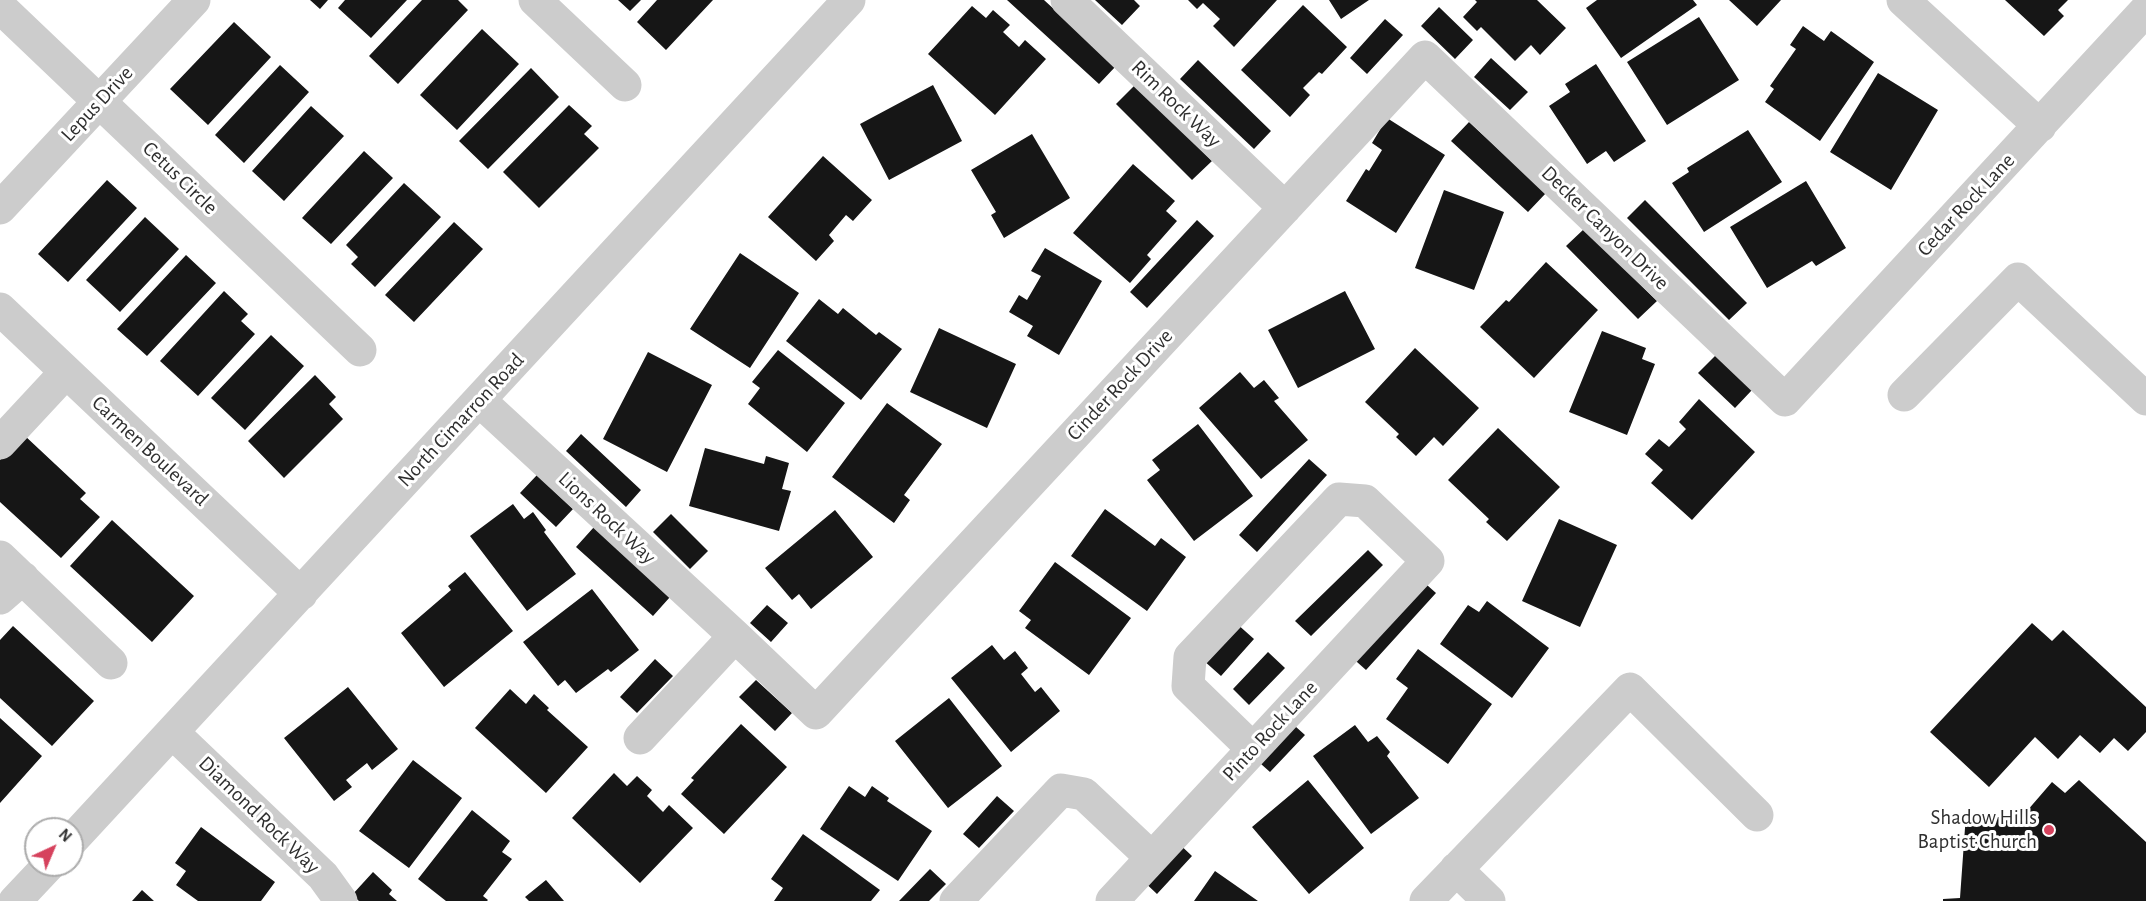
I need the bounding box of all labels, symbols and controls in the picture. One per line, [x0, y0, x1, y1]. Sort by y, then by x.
street label: Rim Rock Way [1126, 55, 1226, 153]
street label: Lepus Drive [56, 61, 138, 147]
street label: Cetus Circle [137, 136, 223, 220]
street label: Cedar Rock Lane [1912, 148, 2020, 262]
street label: Decker Canyon Drive [1536, 161, 1674, 295]
street label: Cinder Rock Drive [1062, 324, 1178, 446]
street label: North Cimarron Road [392, 348, 530, 492]
street label: Carmen Boulevard [86, 390, 214, 512]
street label: Lions Rock Way [553, 466, 661, 570]
street label: Pinto Rock Lane [1217, 676, 1323, 786]
street label: Diamond Rock Way [193, 751, 325, 879]
place label: Shadow Hills Baptist Church [1918, 805, 2037, 855]
north arrow [24, 817, 84, 877]
marker: Shadow Hills Baptist Church [2042, 823, 2056, 837]
text: N [56, 826, 75, 845]

